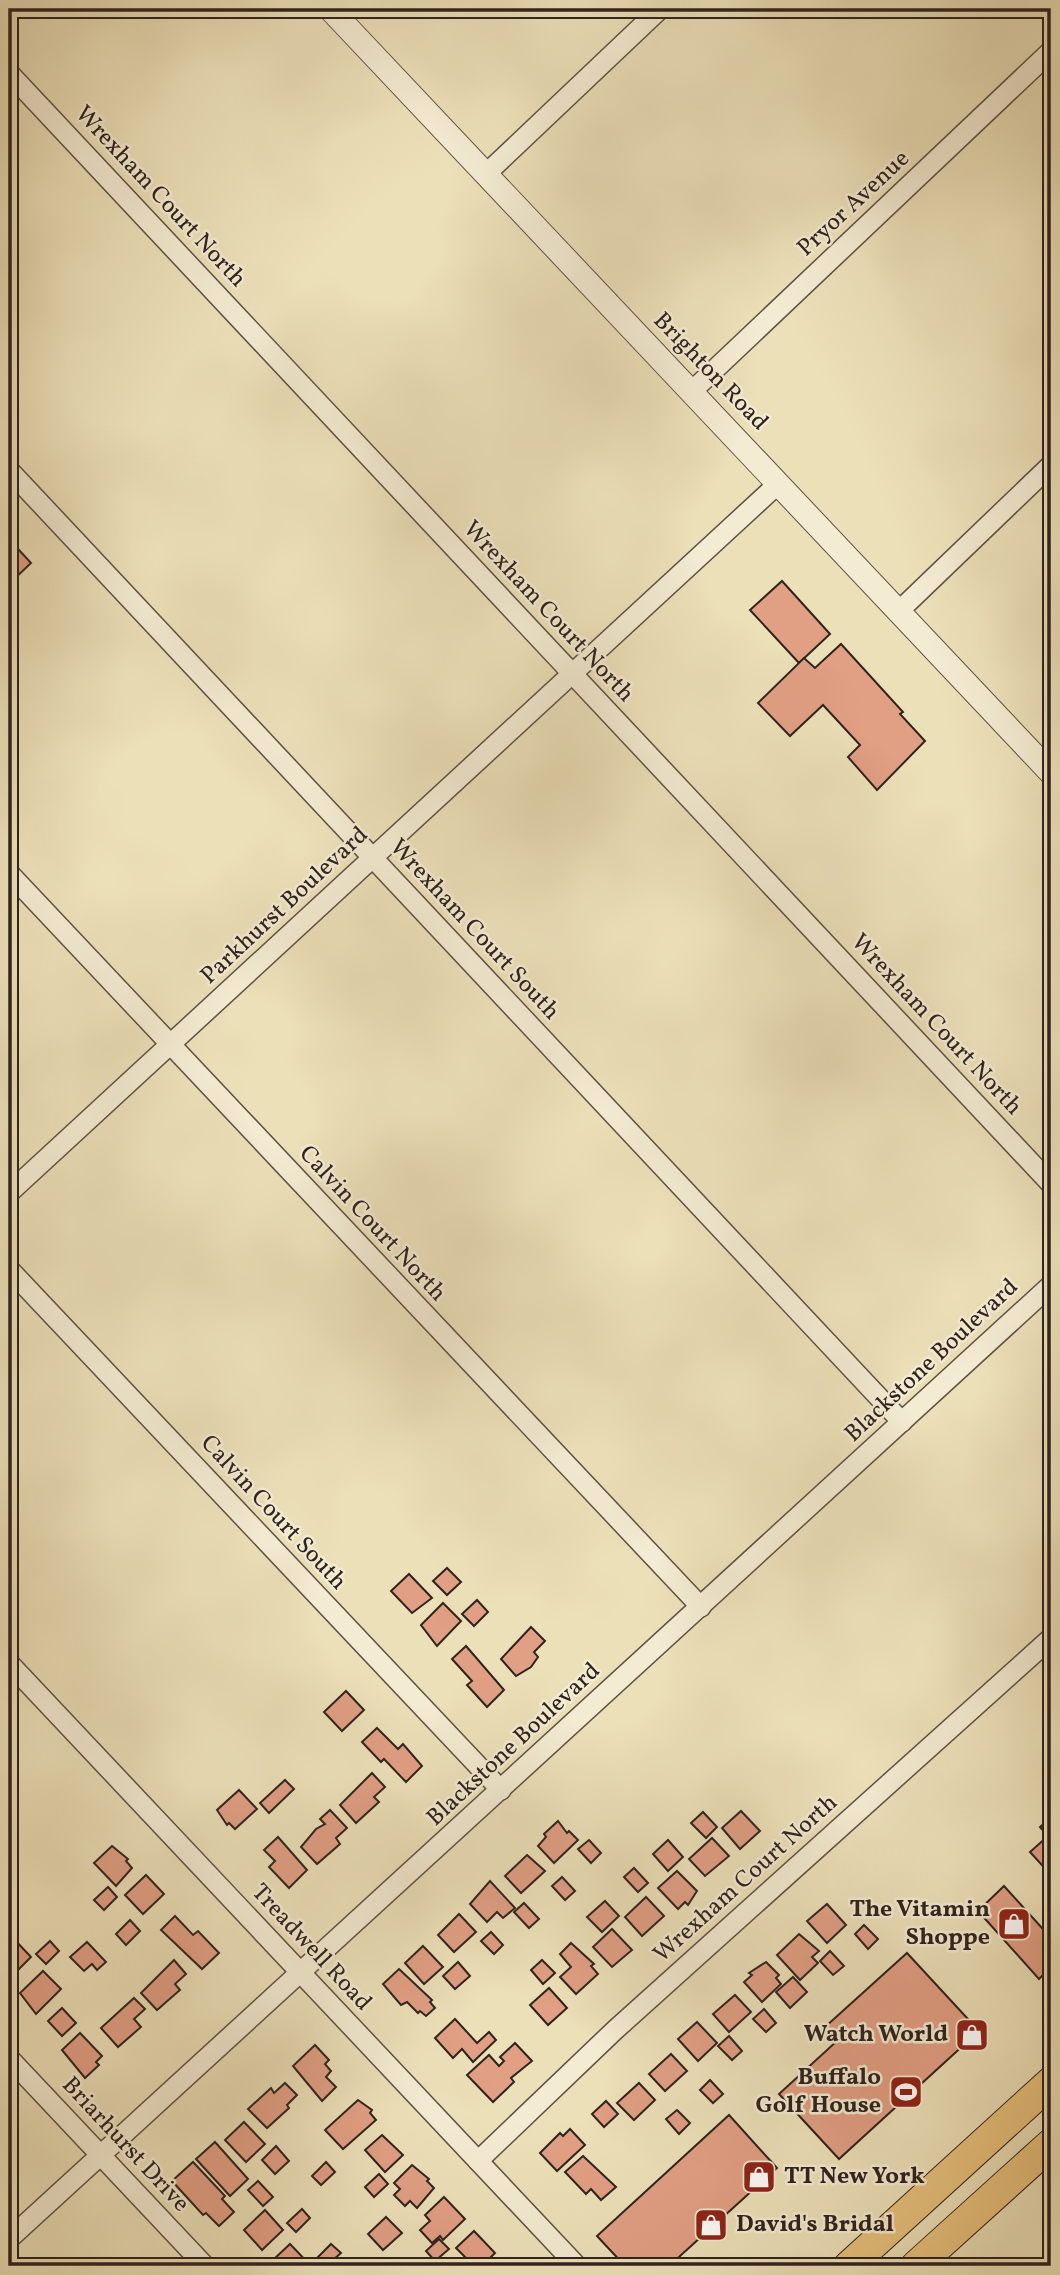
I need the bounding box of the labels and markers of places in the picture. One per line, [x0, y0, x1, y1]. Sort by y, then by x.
place label: The Vitamin Shoppe [849, 1893, 990, 1955]
shop icon: The Vitamin Shoppe [995, 1905, 1033, 1943]
shop icon: Watch World [953, 2016, 991, 2054]
place label: Watch World [804, 2018, 948, 2052]
place label: Buffalo Golf House [756, 2061, 881, 2123]
sports icon: Buffalo Golf House [887, 2073, 925, 2111]
shop icon: TT New York [740, 2158, 778, 2196]
place label: TT New York [784, 2160, 925, 2194]
shop icon: David's Bridal [692, 2206, 730, 2244]
place label: David's Bridal [736, 2208, 894, 2242]

